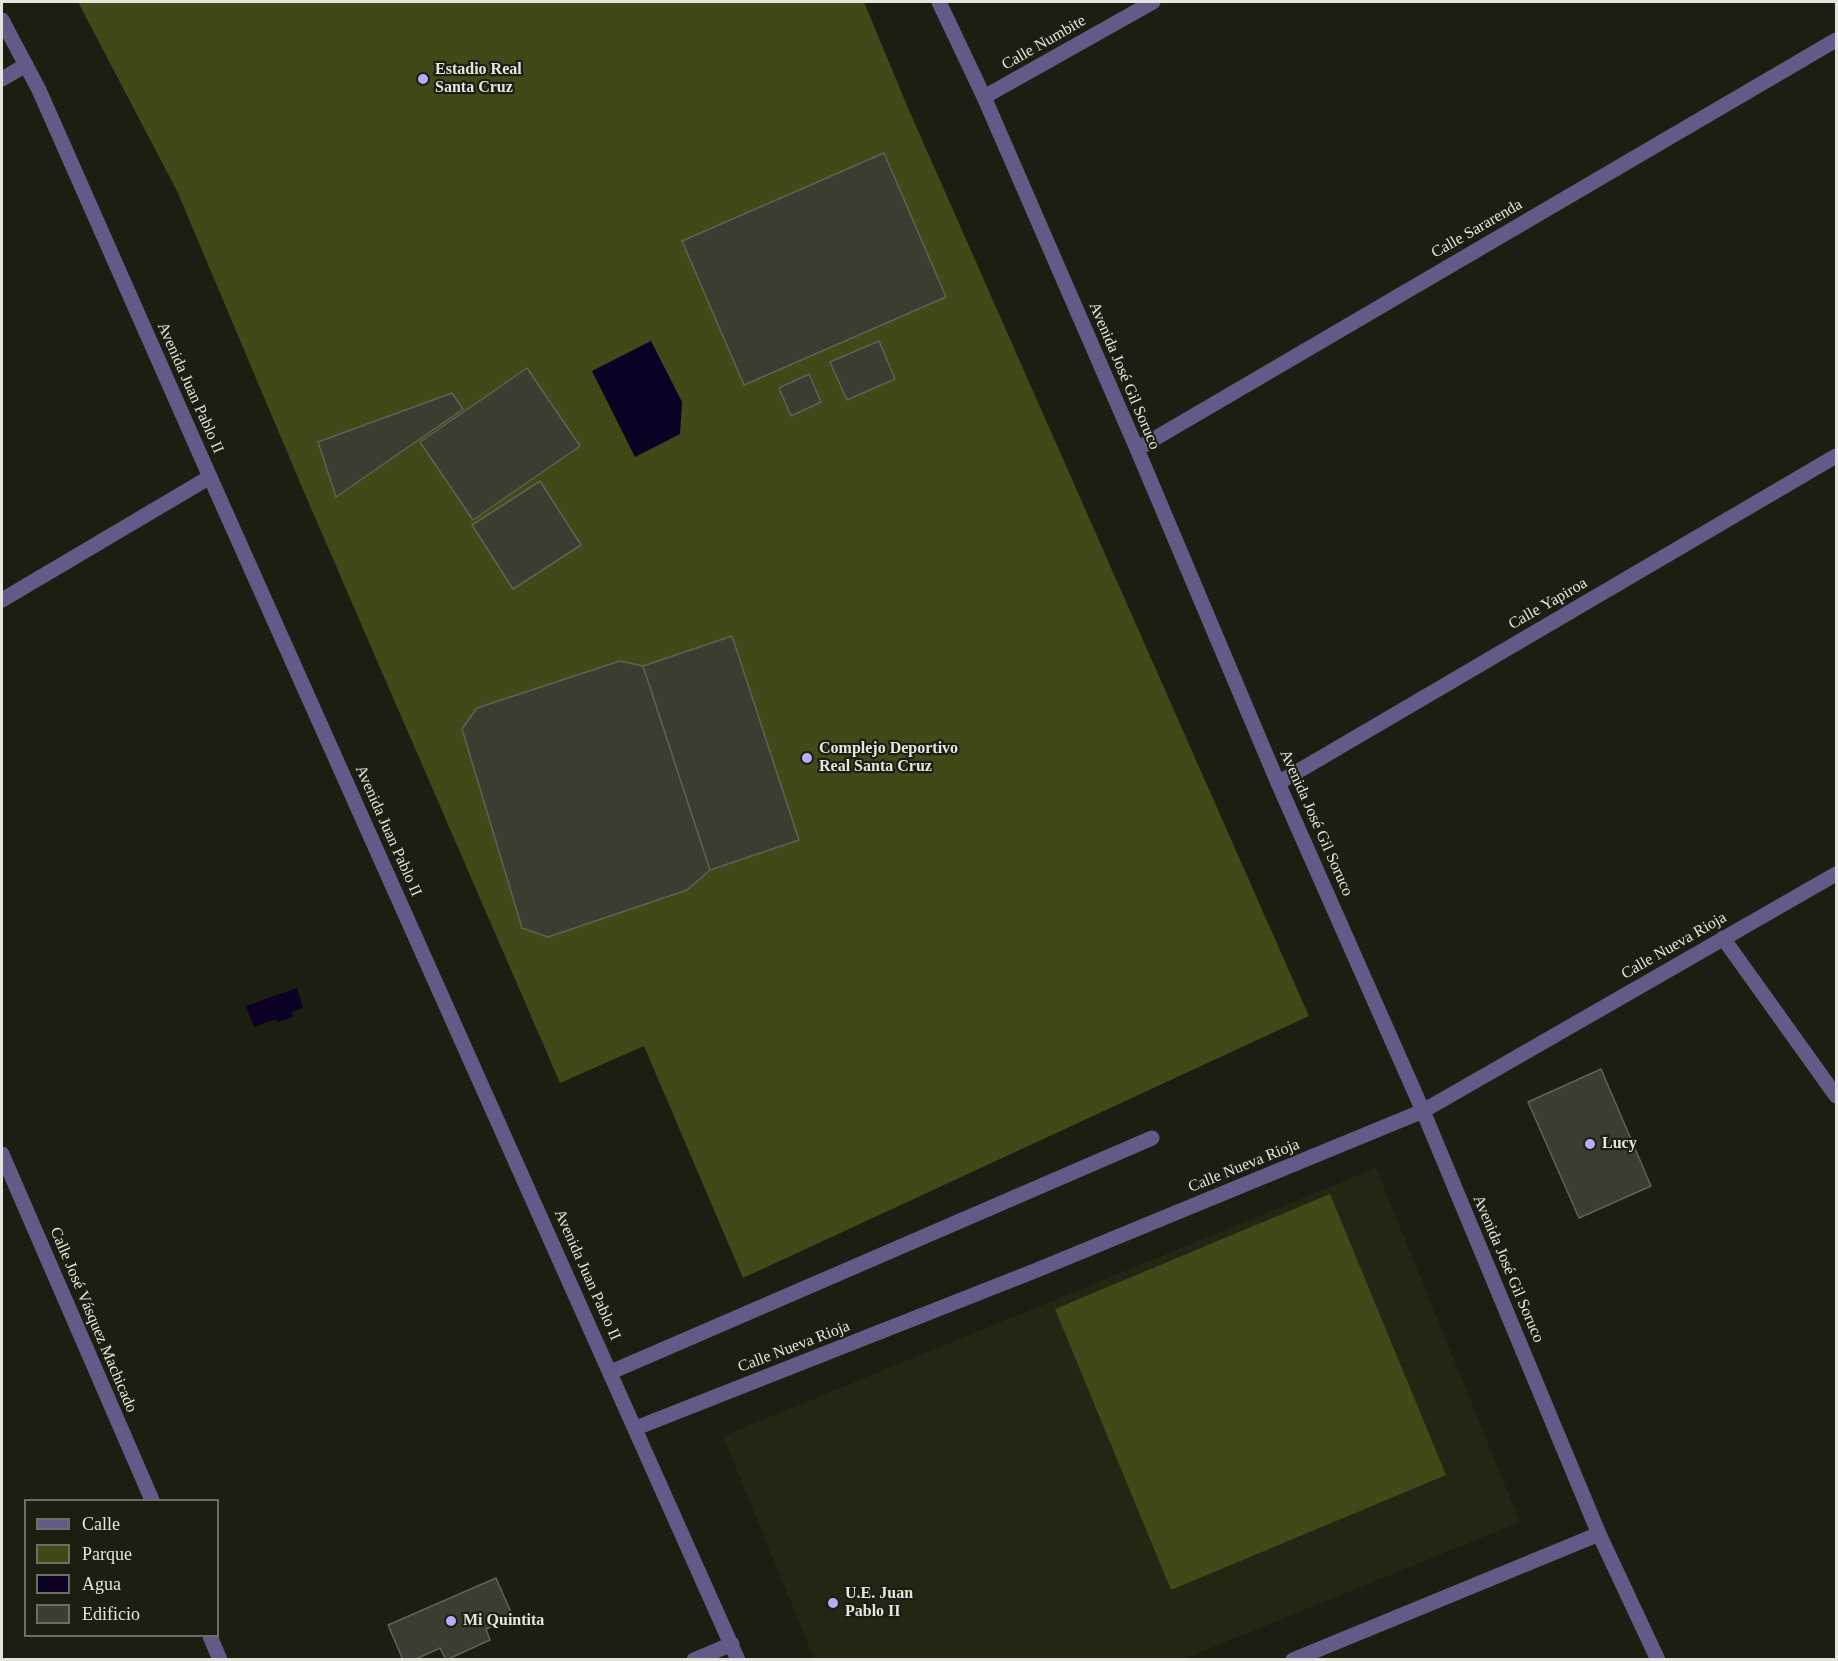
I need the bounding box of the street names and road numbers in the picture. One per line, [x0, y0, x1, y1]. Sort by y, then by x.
street label: Calle Numbite [999, 11, 1089, 75]
street label: Calle Sararenda [1428, 195, 1526, 263]
street label: Avenida José Gil Soruco [1084, 299, 1164, 453]
street label: Avenida Juan Pablo II [152, 319, 228, 457]
street label: Calle Yapiroa [1505, 574, 1591, 634]
street label: Avenida José Gil Soruco [1275, 747, 1357, 899]
street label: Avenida Juan Pablo II [350, 762, 426, 900]
street label: Calle Nueva Rioja [1618, 908, 1730, 984]
street label: Calle Nueva Rioja [1186, 1135, 1302, 1197]
street label: Avenida José Gil Soruco [1468, 1192, 1548, 1346]
street label: Avenida Juan Pablo II [549, 1206, 625, 1344]
street label: Calle José Vásquez Machicado [45, 1224, 141, 1416]
street label: Calle Nueva Rioja [735, 1317, 853, 1377]

